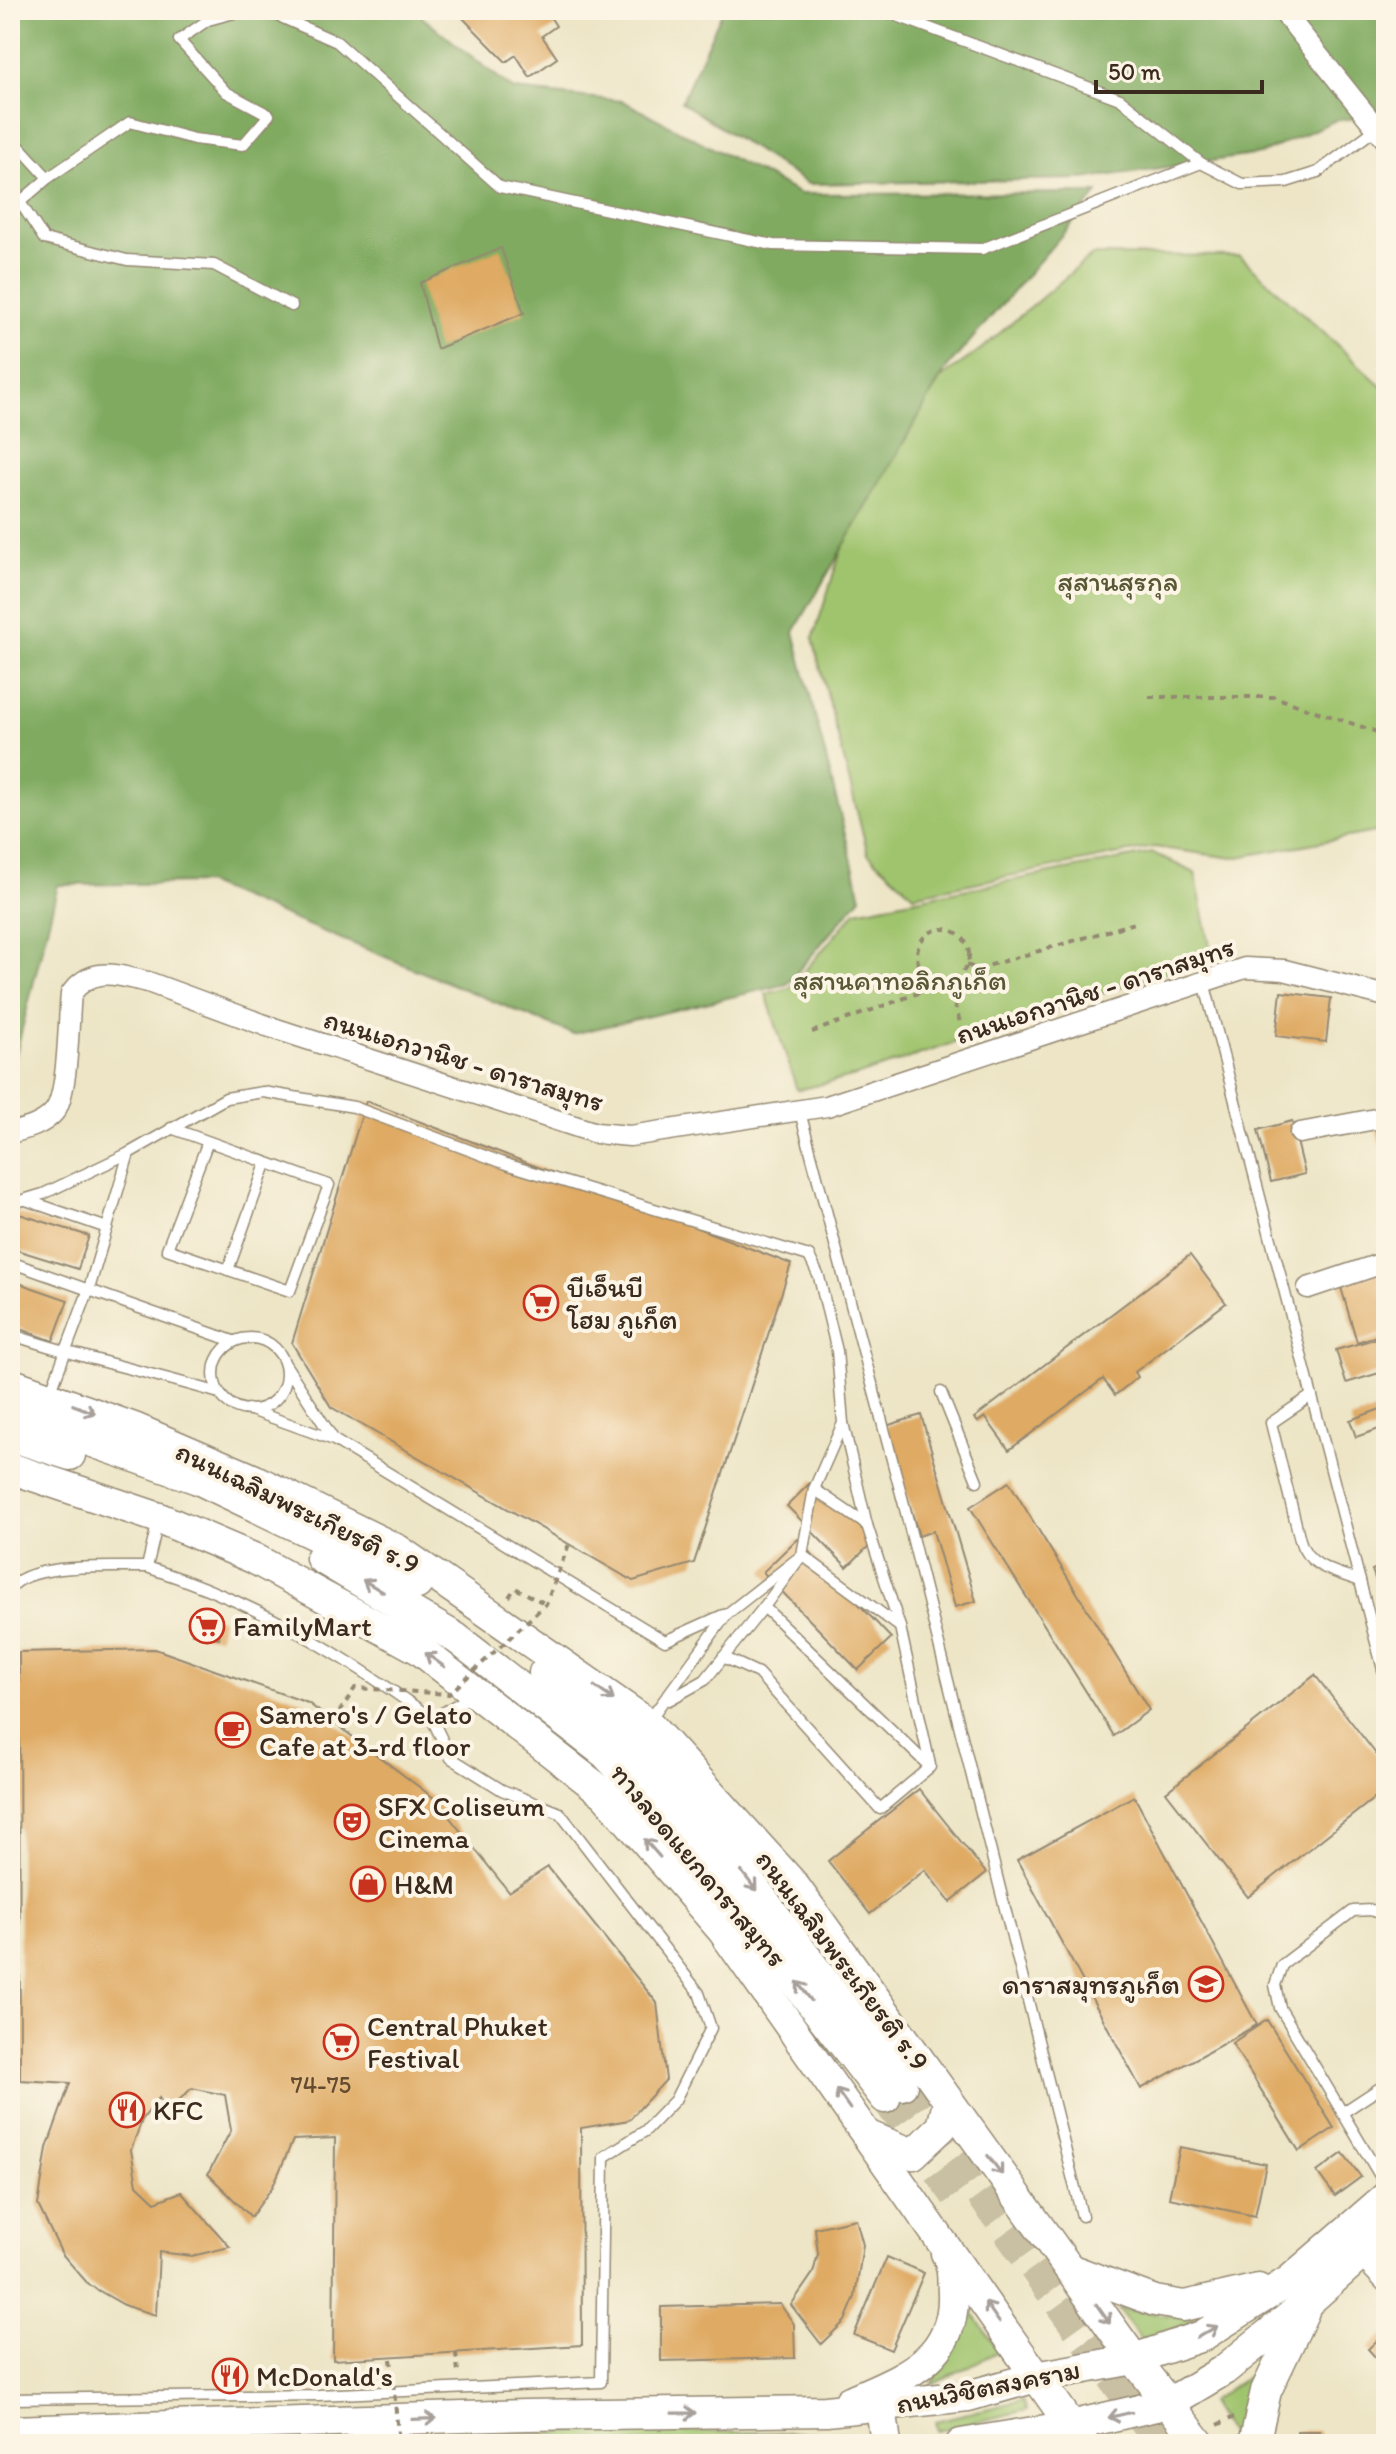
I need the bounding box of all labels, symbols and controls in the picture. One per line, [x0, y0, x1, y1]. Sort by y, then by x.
scale bar [1096, 44, 1262, 94]
text: 50 m [1108, 57, 1161, 86]
park label: สุสานสุรกุล [1058, 564, 1179, 600]
street label: ถนนเอกวานิช - ดาราสมุทร [951, 929, 1239, 1053]
park label: สุสานคาทอลิกภูเก็ต [793, 963, 1007, 999]
street label: ถนนเอกวานิช - ดาราสมุทร [319, 1001, 608, 1121]
place label: บีเอ็นบี โฮม ภูเก็ต [566, 1270, 678, 1338]
supermarket icon: บีเอ็นบี โฮม ภูเก็ต [522, 1284, 560, 1322]
one-way arrow [71, 1403, 95, 1417]
street label: ถนนเฉลิมพระเกียรติ ร.9 [170, 1433, 426, 1581]
one-way arrow [362, 1578, 385, 1594]
supermarket icon: FamilyMart [188, 1607, 226, 1645]
place label: FamilyMart [233, 1609, 372, 1643]
one-way arrow [425, 1652, 446, 1669]
one-way arrow [593, 1685, 615, 1701]
place label: Samero's / Gelato Cafe at 3-rd floor [259, 1697, 472, 1763]
cafe icon: Samero's / Gelato Cafe at 3-rd floor [214, 1711, 252, 1749]
street label: ทางลอดแยกดาราสมุทร [602, 1756, 794, 1975]
place label: SFX Coliseum Cinema [378, 1789, 545, 1855]
theatre icon: SFX Coliseum Cinema [333, 1803, 371, 1841]
one-way arrow [643, 1839, 661, 1859]
street label: ถนนเฉลิมพระเกียรติ ร.9 [749, 1843, 937, 2077]
shop icon: H&M [349, 1865, 387, 1903]
place label: H&M [394, 1867, 454, 1901]
one-way arrow [740, 1870, 757, 1891]
school or university icon: ดาราสมุทรภูเก็ต [1187, 1965, 1225, 2003]
place label: ดาราสมุทรภูเก็ต [1002, 1967, 1180, 2003]
one-way arrow [796, 1980, 813, 2002]
place label: Central Phuket Festival [367, 2009, 548, 2075]
supermarket icon: Central Phuket Festival [322, 2023, 360, 2061]
house number: 74-75 [291, 2070, 351, 2099]
one-way arrow [835, 2089, 851, 2111]
restaurant icon: KFC [108, 2091, 146, 2129]
place label: KFC [153, 2093, 203, 2127]
one-way arrow [987, 2154, 1004, 2175]
one-way arrow [984, 2302, 1000, 2324]
one-way arrow [1095, 2303, 1111, 2325]
one-way arrow [1195, 2324, 1218, 2340]
street label: ถนนวิชิตสงคราม [893, 2351, 1083, 2421]
restaurant icon: McDonald's [211, 2357, 249, 2395]
place label: McDonald's [256, 2359, 393, 2393]
one-way arrow [670, 2405, 697, 2421]
one-way arrow [1107, 2408, 1133, 2423]
one-way arrow [410, 2412, 437, 2427]

